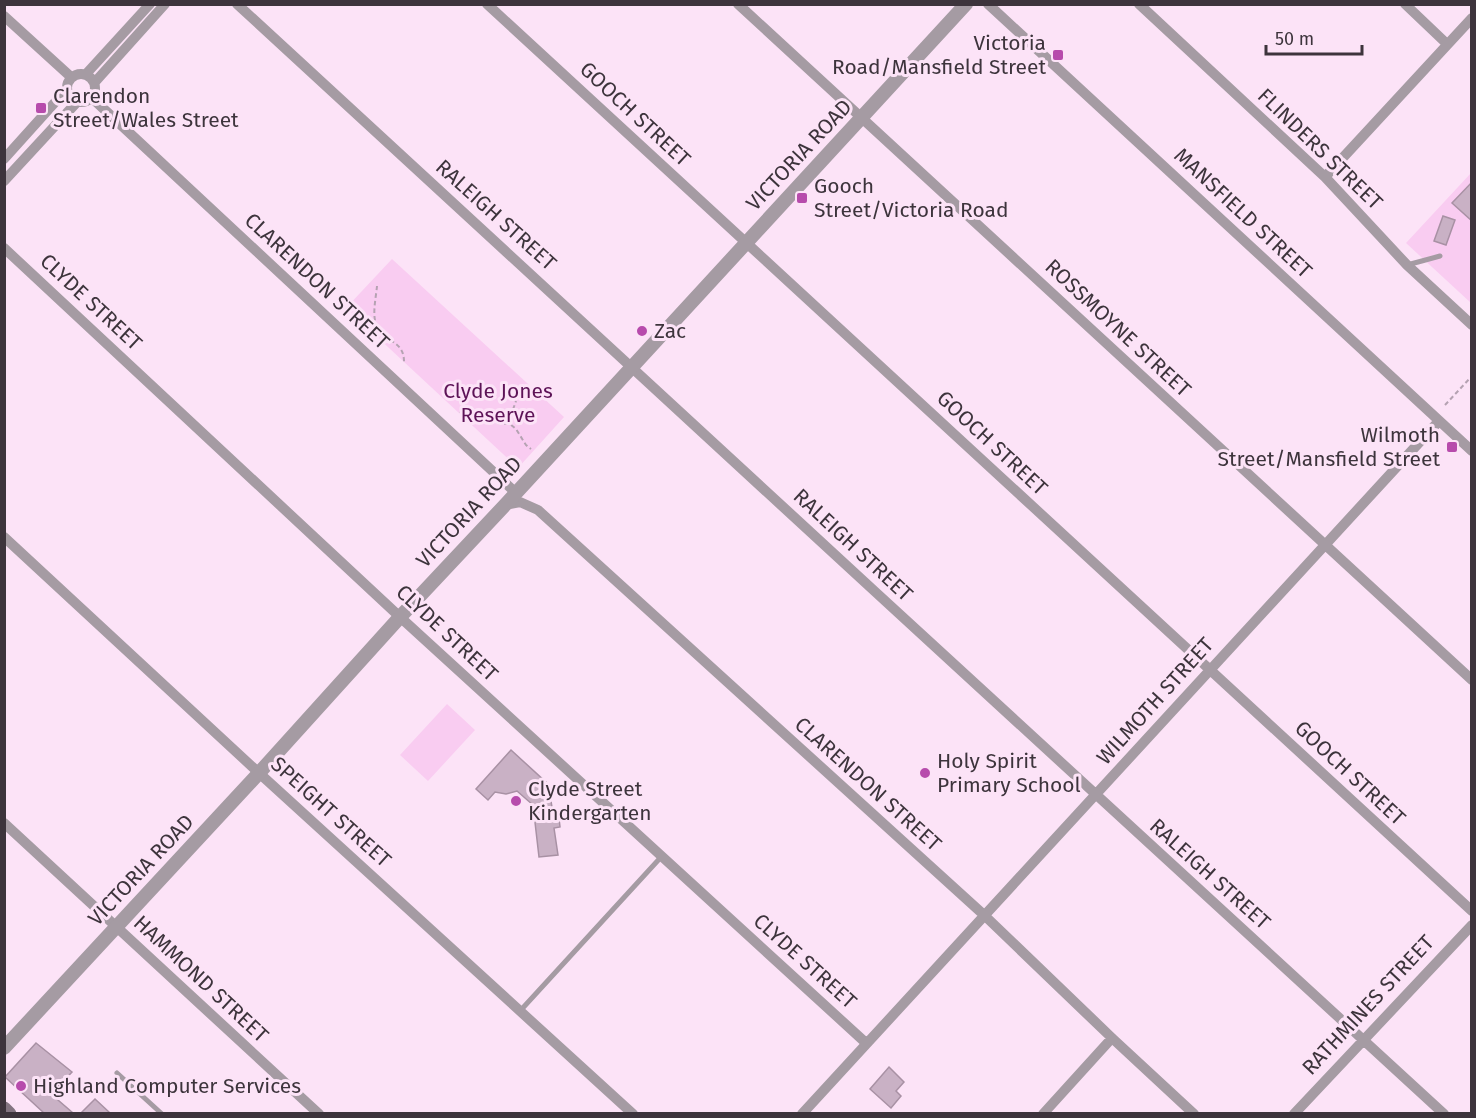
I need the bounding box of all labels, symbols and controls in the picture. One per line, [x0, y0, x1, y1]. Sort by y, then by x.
scale bar [1266, 18, 1362, 56]
text: 50 m [1275, 28, 1314, 50]
place label: Victoria Road/Mansfield Street [832, 30, 1046, 80]
marker: Victoria Road/Mansfield Street [1051, 48, 1065, 62]
street label: GOOCH STREET [574, 56, 696, 172]
place label: Clarendon Street/Wales Street [53, 83, 239, 133]
street label: FLINDERS STREET [1252, 83, 1388, 215]
street label: VICTORIA ROAD [741, 94, 857, 216]
marker: Clarendon Street/Wales Street [34, 101, 48, 115]
street label: MANSFIELD STREET [1169, 142, 1318, 284]
street label: RALEIGH STREET [430, 154, 562, 276]
place label: Gooch Street/Victoria Road [814, 173, 1009, 223]
marker: Gooch Street/Victoria Road [795, 191, 809, 205]
street label: CLARENDON STREET [239, 207, 395, 355]
street label: CLYDE STREET [35, 248, 148, 356]
street label: ROSSMOYNE STREET [1040, 254, 1196, 402]
place label: Zac [654, 318, 686, 344]
marker: Zac [635, 324, 649, 338]
park label: Clyde Jones Reserve [443, 378, 553, 428]
street label: GOOCH STREET [931, 385, 1053, 501]
place label: Wilmoth Street/Mansfield Street [1218, 422, 1440, 472]
marker: Wilmoth Street/Mansfield Street [1445, 440, 1459, 454]
street label: VICTORIA ROAD [411, 451, 527, 573]
street label: RALEIGH STREET [788, 483, 918, 607]
street label: CLYDE STREET [391, 579, 504, 687]
street label: WILMOTH STREET [1091, 632, 1219, 770]
street label: CLARENDON STREET [789, 711, 947, 857]
street label: GOOCH STREET [1289, 715, 1411, 831]
place label: Holy Spirit Primary School [937, 748, 1081, 798]
street label: SPEIGHT STREET [265, 751, 397, 873]
marker: Holy Spirit Primary School [918, 766, 932, 780]
place label: Clyde Street Kindergarten [528, 776, 651, 826]
marker: Clyde Street Kindergarten [509, 794, 523, 808]
street label: VICTORIA ROAD [83, 809, 199, 931]
street label: RALEIGH STREET [1144, 813, 1276, 935]
street label: CLYDE STREET [748, 908, 862, 1014]
street label: HAMMOND STREET [128, 910, 274, 1048]
street label: RATHMINES STREET [1297, 930, 1440, 1080]
place label: Highland Computer Services [33, 1073, 301, 1099]
marker: Highland Computer Services [14, 1079, 28, 1093]

